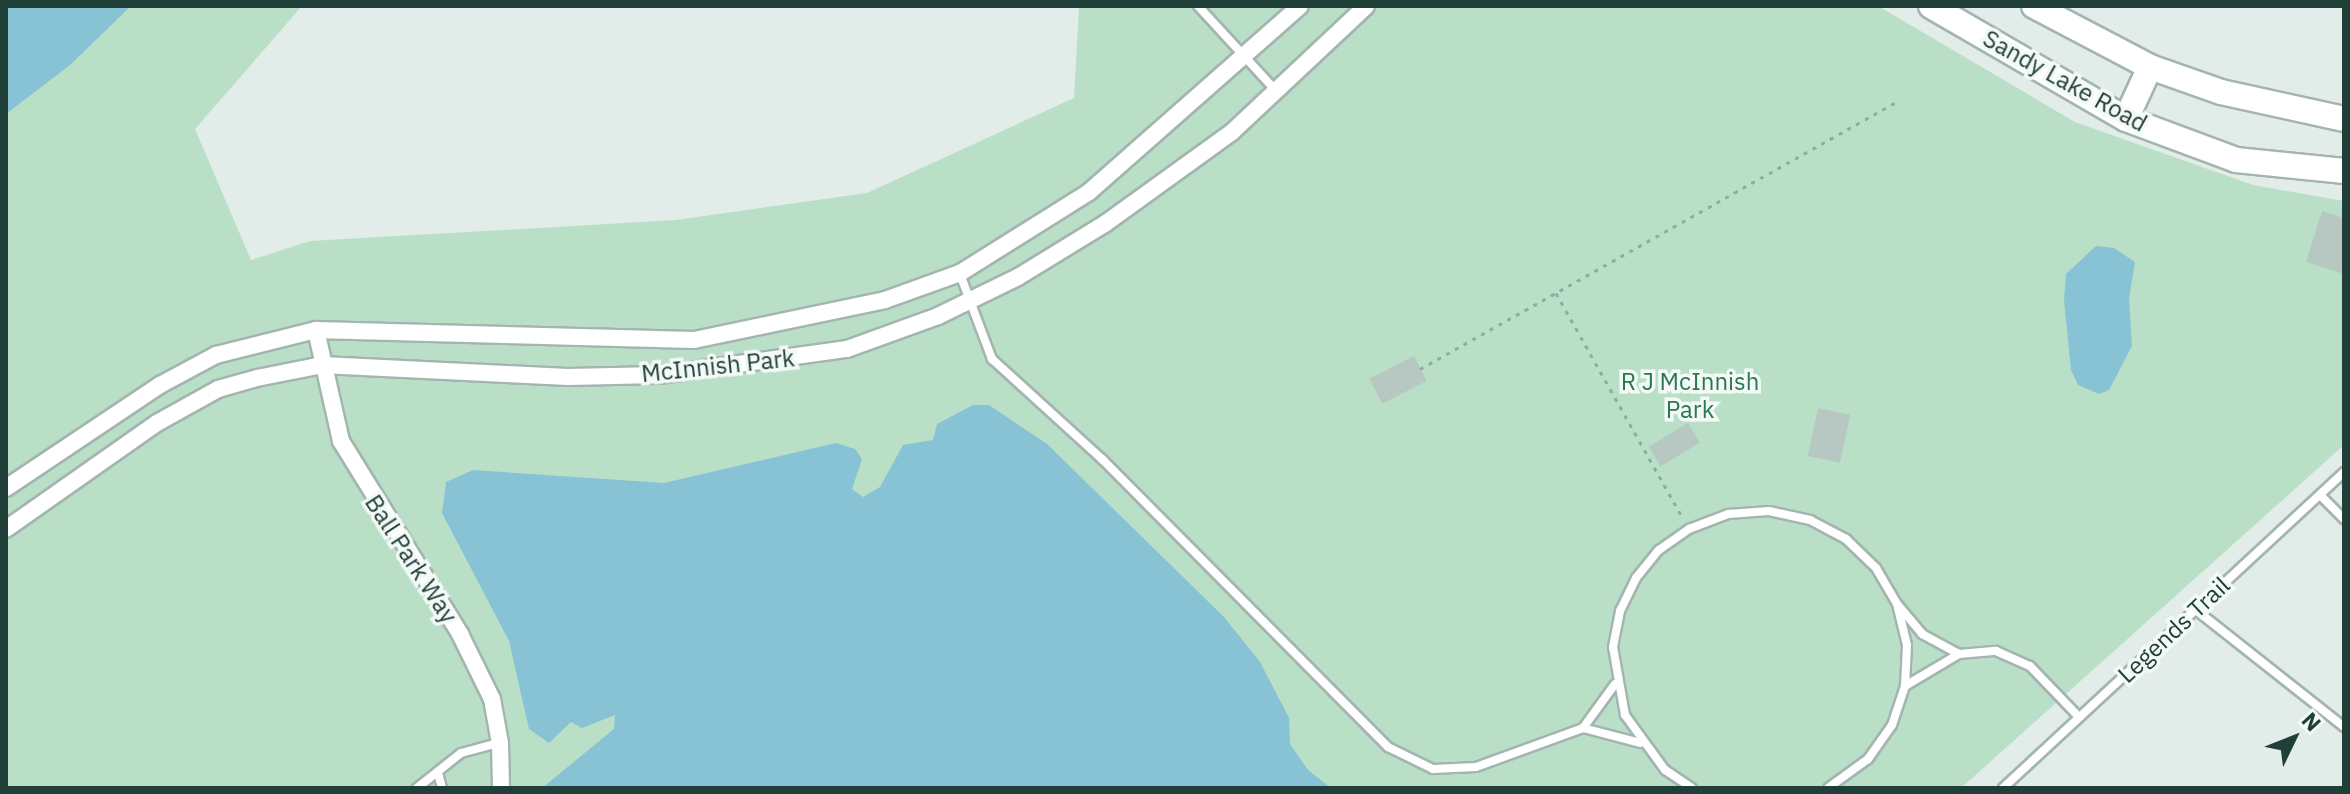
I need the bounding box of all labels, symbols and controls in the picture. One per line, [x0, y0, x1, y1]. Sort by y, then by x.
street label: Sandy Lake Road [1978, 24, 2152, 138]
street label: McInnish Park [640, 344, 796, 388]
park label: R J McInnish Park [1621, 368, 1759, 424]
street label: Ball Park Way [359, 489, 463, 629]
street label: Legends Trail [2112, 571, 2236, 689]
north arrow [2254, 698, 2334, 778]
text: N [2296, 706, 2328, 737]

